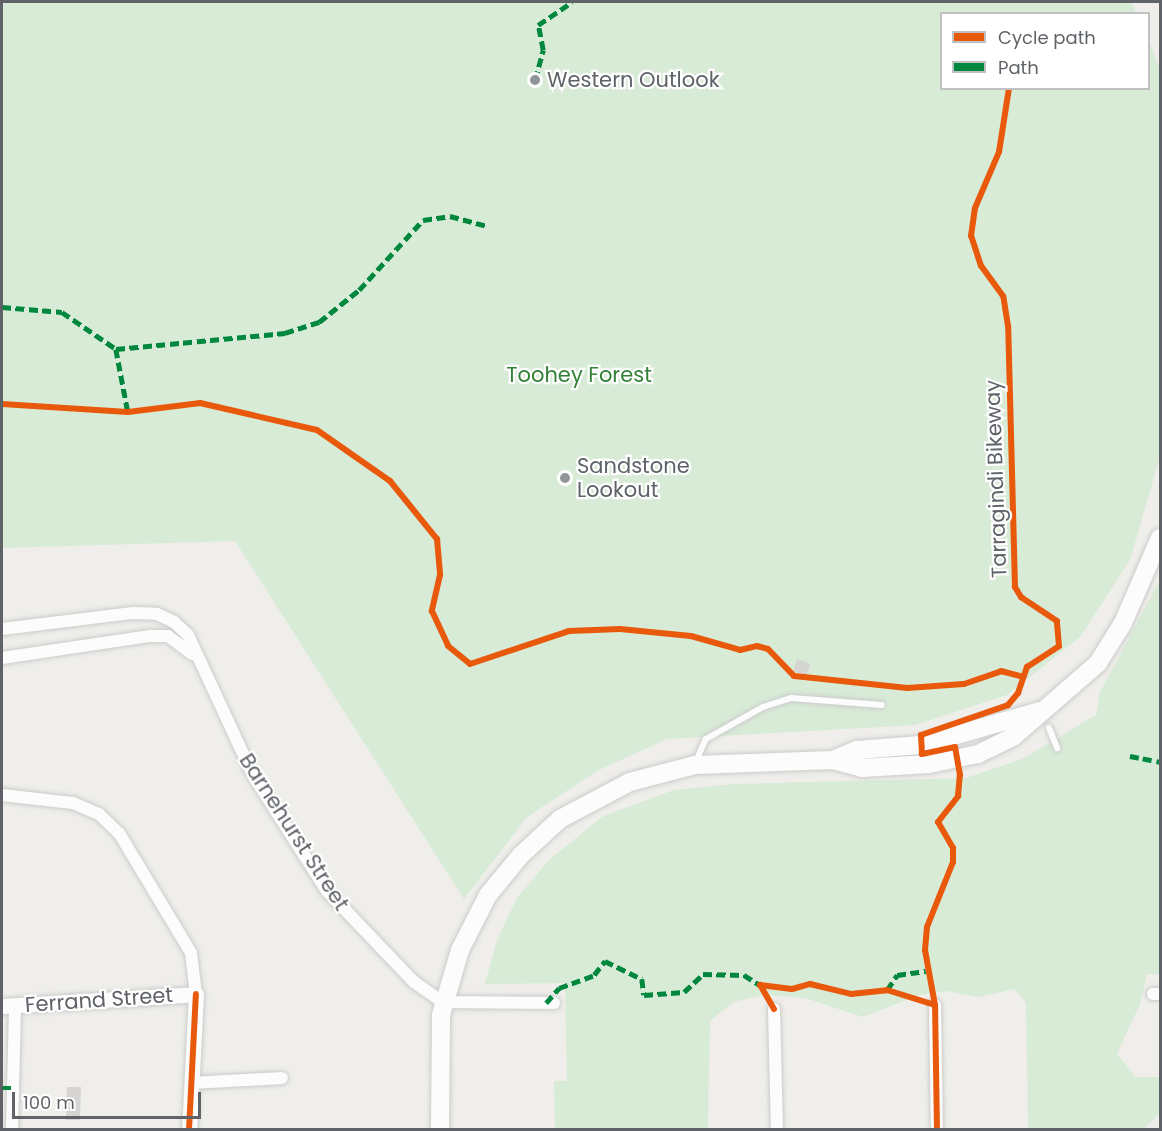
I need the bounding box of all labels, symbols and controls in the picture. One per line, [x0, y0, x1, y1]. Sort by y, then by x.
legend [940, 12, 1150, 90]
text: Cycle path [998, 25, 1096, 50]
text: Path [998, 55, 1039, 80]
place label: Western Outlook [547, 67, 719, 93]
marker: Western Outlook [528, 73, 542, 87]
park label: Toohey Forest [506, 362, 652, 388]
street label: Tarragindi Bikeway [980, 379, 1012, 579]
place label: Sandstone Lookout [577, 453, 690, 503]
marker: Sandstone Lookout [558, 471, 572, 485]
street label: Barnehurst Street [234, 749, 354, 915]
street label: Ferrand Street [24, 982, 174, 1018]
scale bar [15, 1080, 204, 1118]
text: 100 m [23, 1090, 75, 1115]

